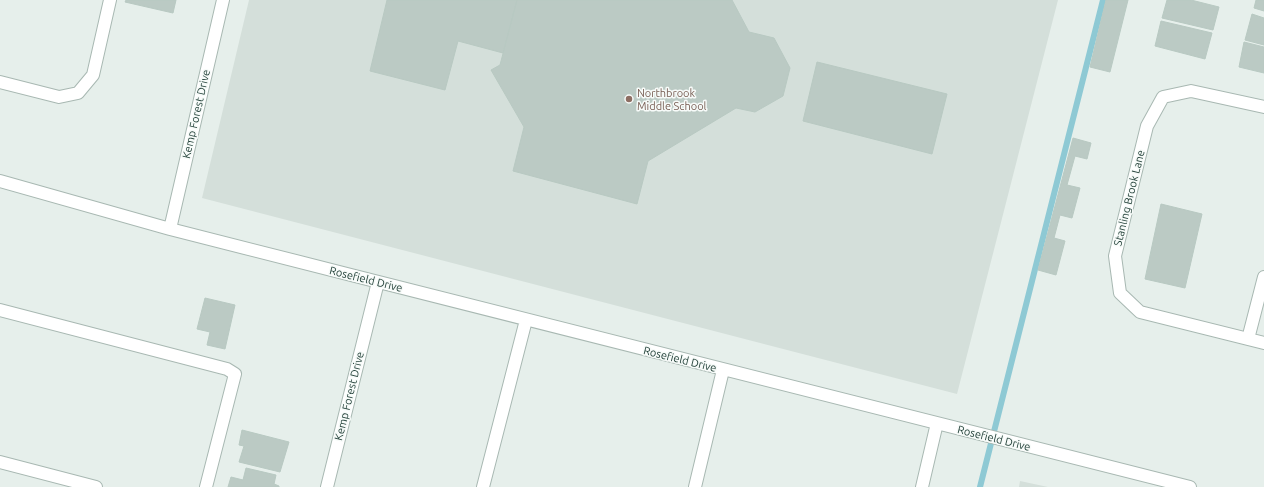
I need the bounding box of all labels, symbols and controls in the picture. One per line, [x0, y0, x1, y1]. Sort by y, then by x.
street label: Kemp Forest Drive [180, 68, 212, 160]
place label: Northbrook Middle School [637, 87, 707, 112]
marker: Northbrook Middle School [624, 94, 634, 104]
street label: Stanling Brook Lane [1111, 149, 1147, 247]
street label: Rosefield Drive [328, 264, 404, 294]
street label: Rosefield Drive [642, 344, 718, 374]
street label: Kemp Forest Drive [332, 350, 366, 442]
street label: Rosefield Drive [956, 423, 1032, 453]

